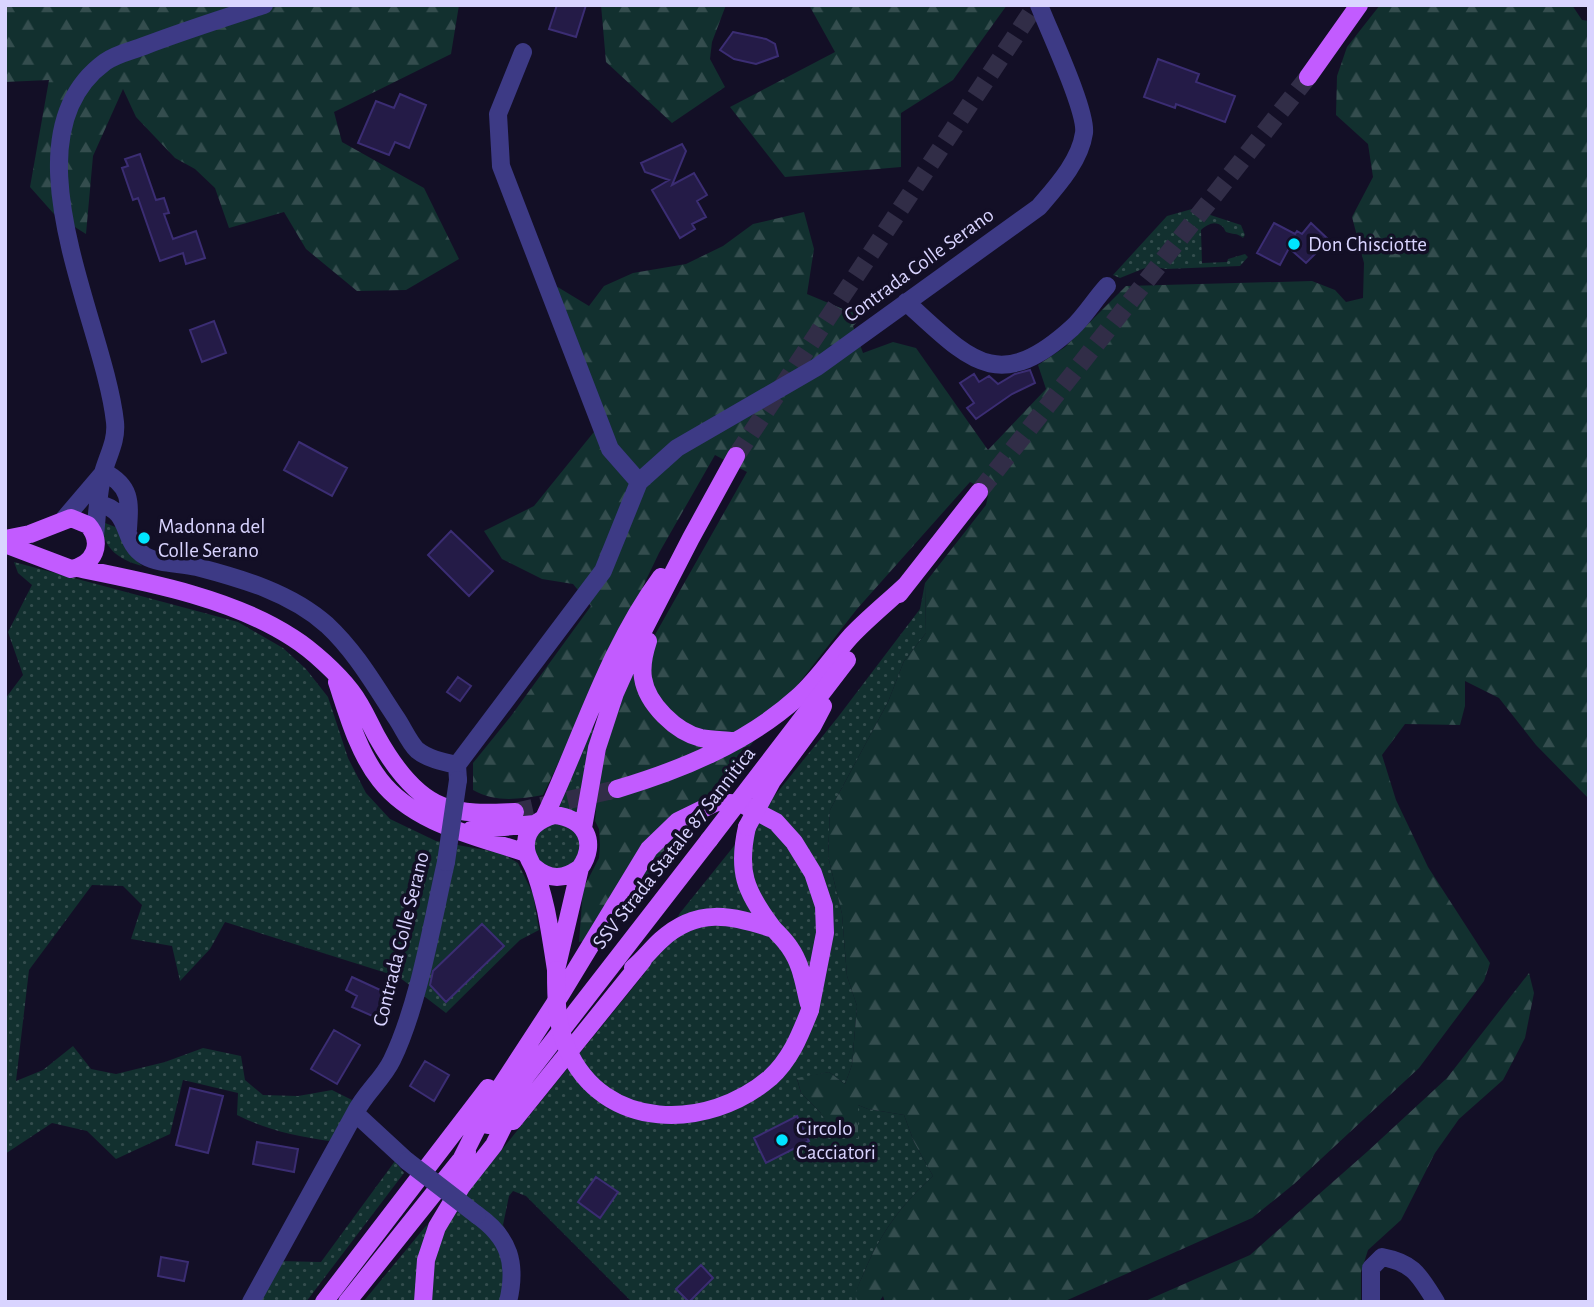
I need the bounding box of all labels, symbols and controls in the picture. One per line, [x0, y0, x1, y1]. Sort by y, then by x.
street label: Contrada Colle Serano [840, 204, 998, 326]
place label: Don Chisciotte [1308, 234, 1427, 255]
marker: Don Chisciotte [1286, 236, 1302, 252]
place label: Madonna del Colle Serano [158, 516, 265, 561]
marker: Madonna del Colle Serano [136, 530, 152, 546]
street label: SSV Strada Statale 87 Sannitica [589, 743, 759, 953]
street label: Contrada Colle Serano [369, 850, 433, 1028]
place label: Circolo Cacciatori [796, 1118, 876, 1163]
marker: Circolo Cacciatori [774, 1132, 790, 1148]

